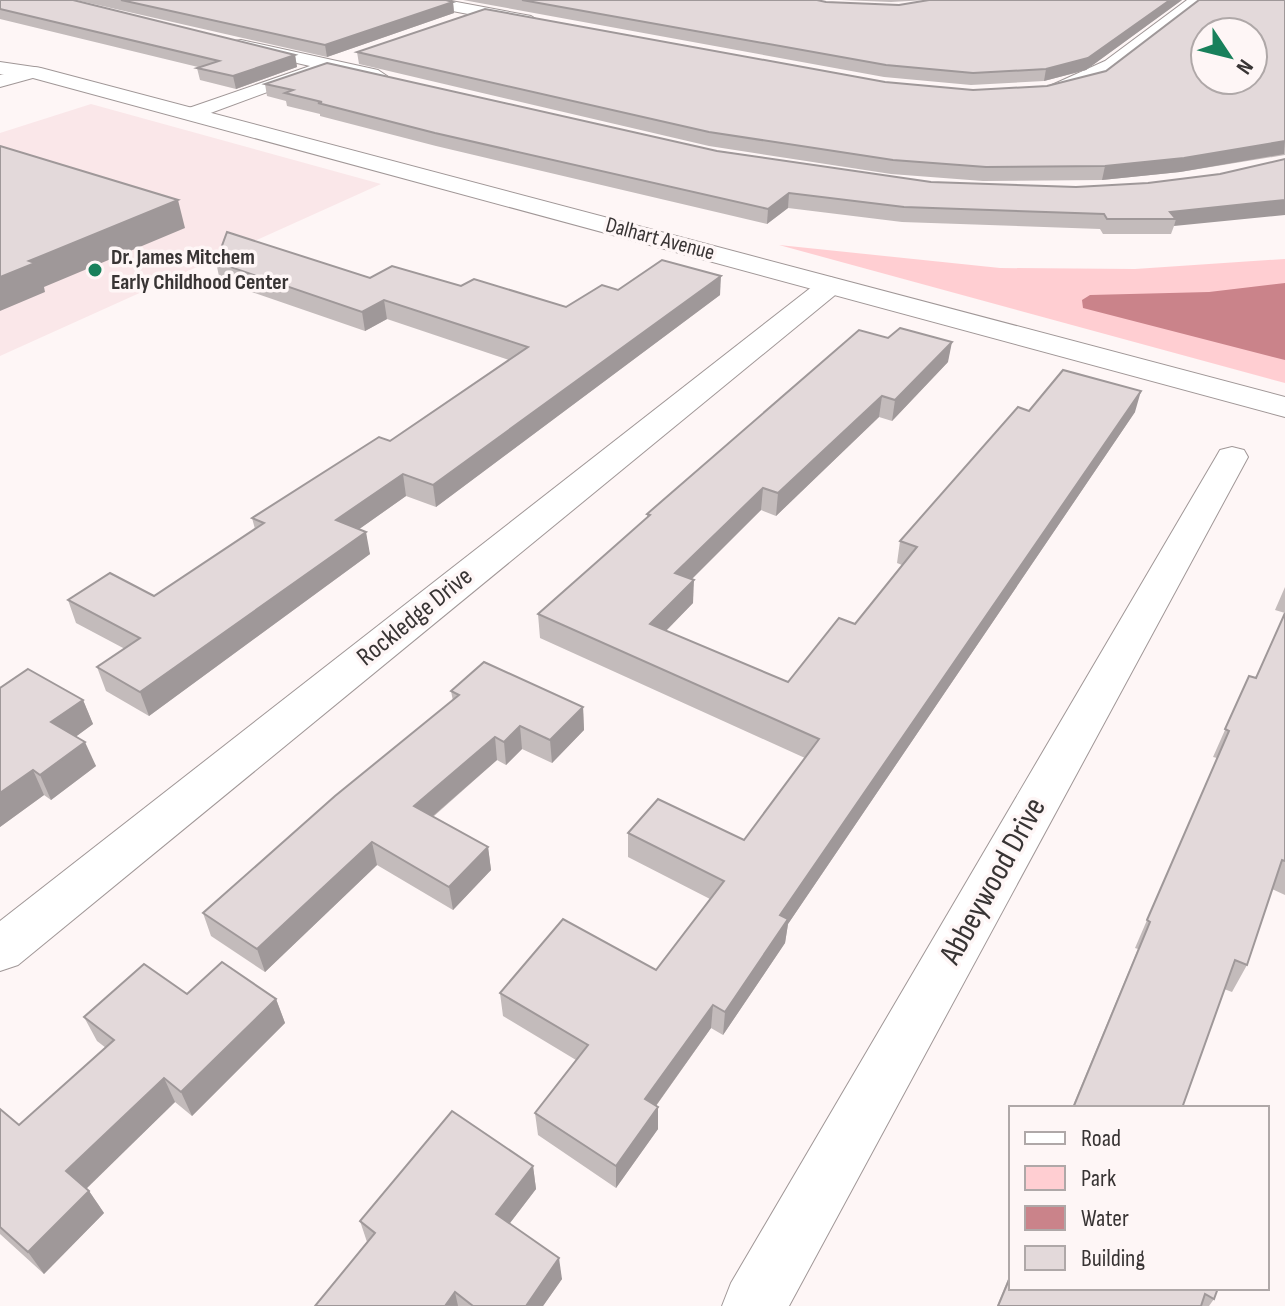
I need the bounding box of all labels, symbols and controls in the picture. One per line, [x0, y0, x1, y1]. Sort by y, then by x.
north arrow [1189, 16, 1269, 96]
text: N [1230, 54, 1259, 79]
street label: Dalhart Avenue [603, 212, 717, 266]
place label: Dr. James Mitchem Early Childhood Center [111, 244, 289, 296]
marker: Dr. James Mitchem Early Childhood Center [86, 261, 104, 279]
street label: Rockledge Drive [351, 561, 479, 673]
street label: Abbeywood Drive [931, 791, 1055, 972]
legend [1009, 1106, 1269, 1290]
text: Road [1081, 1124, 1121, 1153]
text: Park [1081, 1164, 1116, 1193]
text: Water [1081, 1204, 1129, 1233]
text: Building [1081, 1244, 1145, 1273]

